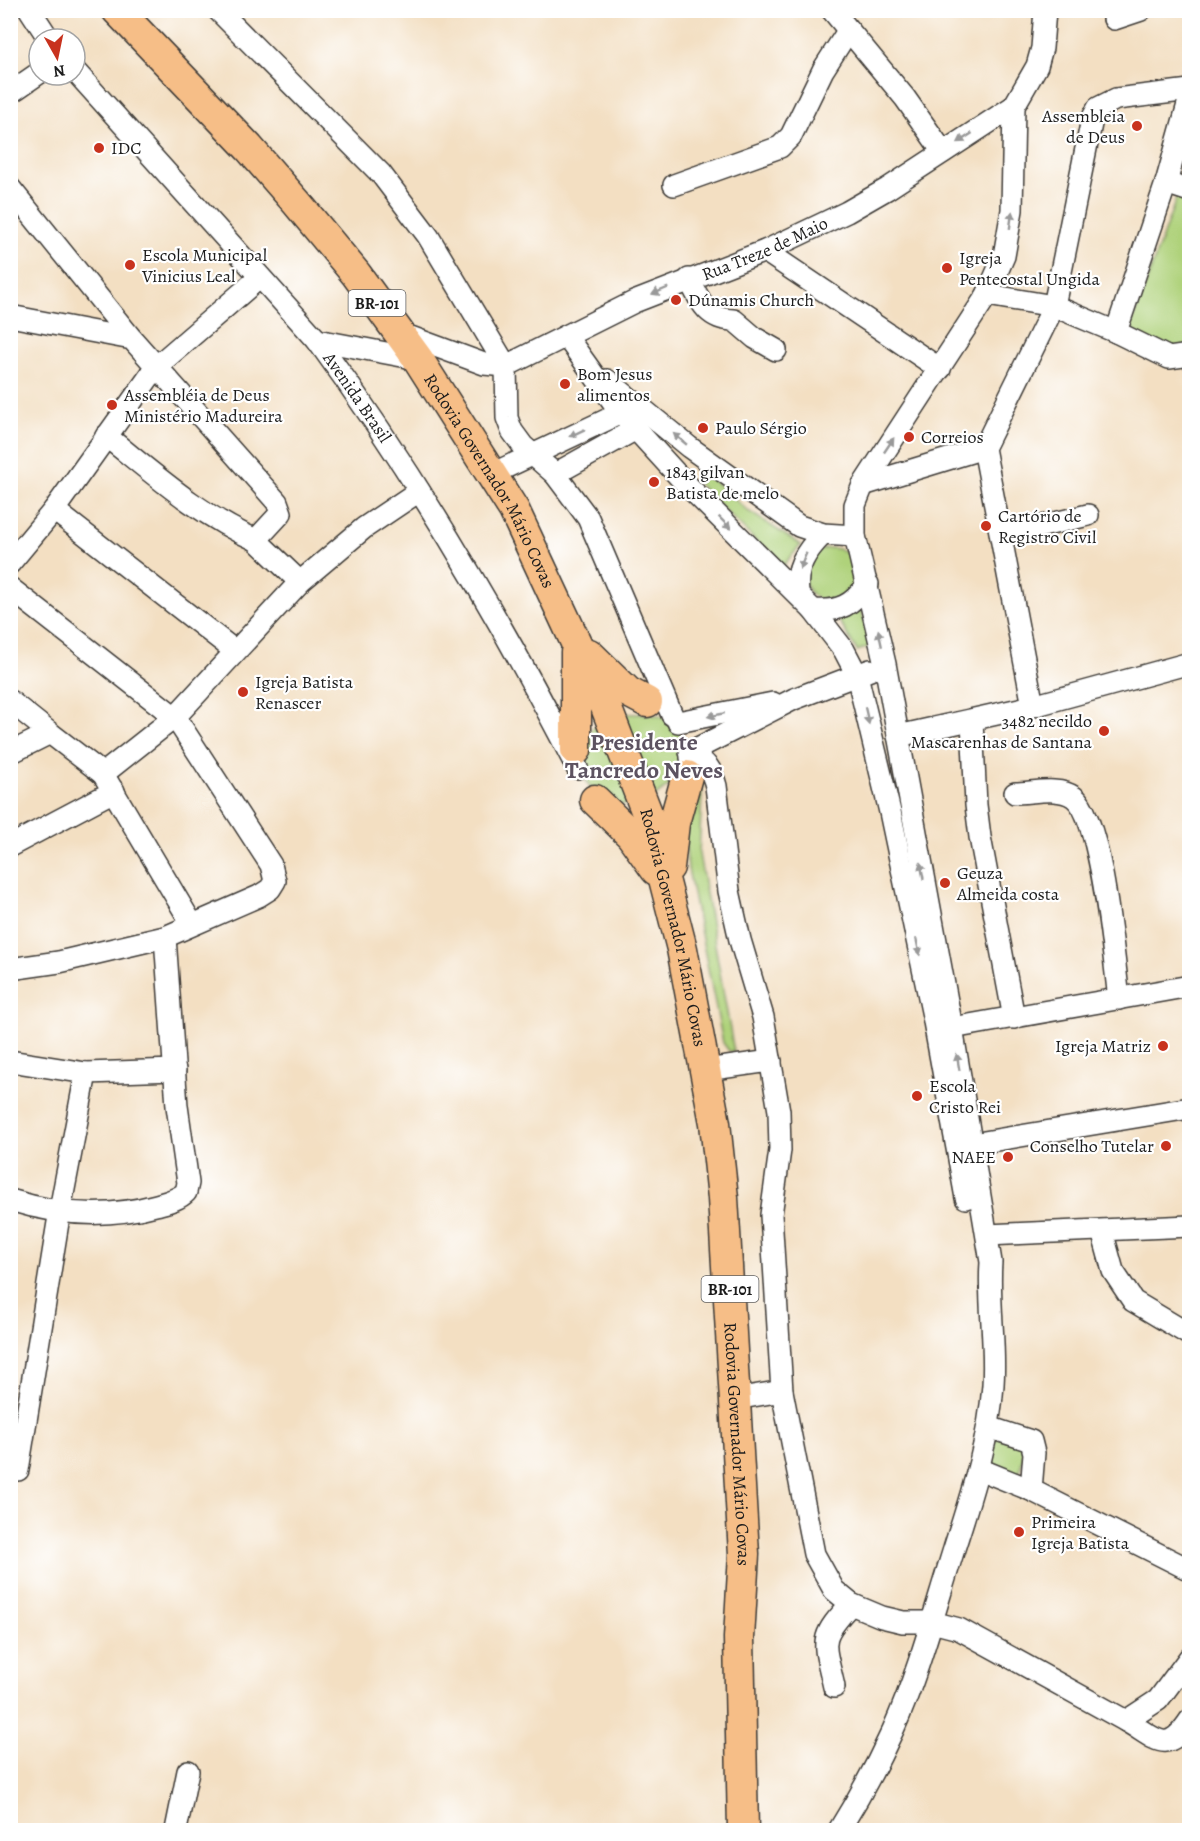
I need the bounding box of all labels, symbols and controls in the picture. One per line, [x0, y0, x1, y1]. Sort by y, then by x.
north arrow [27, 27, 87, 87]
text: N [51, 59, 67, 83]
place label: Assembleia de Deus [1041, 104, 1126, 149]
marker: Assembleia de Deus [1130, 119, 1144, 133]
one-way arrow [957, 132, 973, 143]
place label: IDC [111, 136, 141, 160]
marker: IDC [92, 141, 106, 155]
street label: Rua Treze de Maio [698, 211, 832, 286]
one-way arrow [1006, 211, 1015, 230]
place label: Escola Municipal Vinicius Leal [141, 243, 268, 288]
place label: Igreja Pentecostal Ungida [959, 246, 1100, 291]
marker: Escola Municipal Vinicius Leal [123, 258, 137, 272]
marker: Igreja Pentecostal Ungida [940, 261, 954, 275]
one-way arrow [651, 286, 669, 296]
place label: Dúnamis Church [688, 288, 814, 312]
road number: BR-101 [348, 290, 406, 316]
marker: Dúnamis Church [669, 293, 683, 307]
street label: Avenida Brasil [317, 346, 397, 448]
place label: Bom Jesus alimentos [577, 362, 653, 407]
street label: Rodovia Governador Mário Covas [418, 369, 561, 592]
marker: Bom Jesus alimentos [558, 377, 572, 391]
place label: Assembléia de Deus Ministério Madureira [123, 383, 283, 428]
marker: Assembléia de Deus Ministério Madureira [105, 398, 119, 412]
place label: Paulo Sérgio [715, 416, 807, 440]
marker: Paulo Sérgio [696, 421, 710, 435]
place label: Correios [921, 425, 984, 449]
one-way arrow [568, 428, 586, 438]
marker: Correios [902, 430, 916, 444]
one-way arrow [672, 433, 688, 446]
one-way arrow [884, 437, 895, 454]
place label: 1843 gilvan Batista de melo [666, 460, 779, 505]
marker: 1843 gilvan Batista de melo [647, 475, 661, 489]
place label: Cartório de Registro Civil [998, 504, 1097, 549]
one-way arrow [717, 515, 731, 529]
marker: Cartório de Registro Civil [979, 519, 993, 533]
one-way arrow [798, 552, 808, 570]
one-way arrow [874, 628, 884, 647]
place label: Igreja Batista Renascer [255, 670, 354, 715]
marker: Igreja Batista Renascer [236, 685, 250, 699]
one-way arrow [863, 707, 873, 725]
place label: 3482 necildo Mascarenhas de Santana [911, 709, 1093, 754]
one-way arrow [706, 711, 725, 720]
marker: 3482 necildo Mascarenhas de Santana [1097, 724, 1111, 738]
district label: Presidente Tancredo Neves [565, 726, 723, 786]
street label: Rodovia Governador Mário Covas [634, 806, 712, 1049]
one-way arrow [917, 861, 926, 880]
place label: Geuza Almeida costa [956, 861, 1060, 906]
marker: Geuza Almeida costa [938, 876, 952, 890]
one-way arrow [914, 938, 924, 957]
place label: Igreja Matriz [1055, 1034, 1151, 1058]
marker: Igreja Matriz [1156, 1039, 1170, 1053]
one-way arrow [953, 1053, 962, 1072]
place label: Escola Cristo Rei [929, 1074, 1001, 1119]
marker: Escola Cristo Rei [910, 1089, 924, 1103]
place label: Conselho Tutelar [1030, 1134, 1154, 1158]
marker: Conselho Tutelar [1159, 1139, 1173, 1153]
place label: NAEE [951, 1145, 996, 1169]
marker: NAEE [1001, 1150, 1015, 1164]
road number: BR-101 [702, 1276, 758, 1302]
street label: Rodovia Governador Mário Covas [718, 1321, 756, 1567]
place label: Primeira Igreja Batista [1031, 1510, 1130, 1555]
marker: Primeira Igreja Batista [1012, 1525, 1026, 1539]

